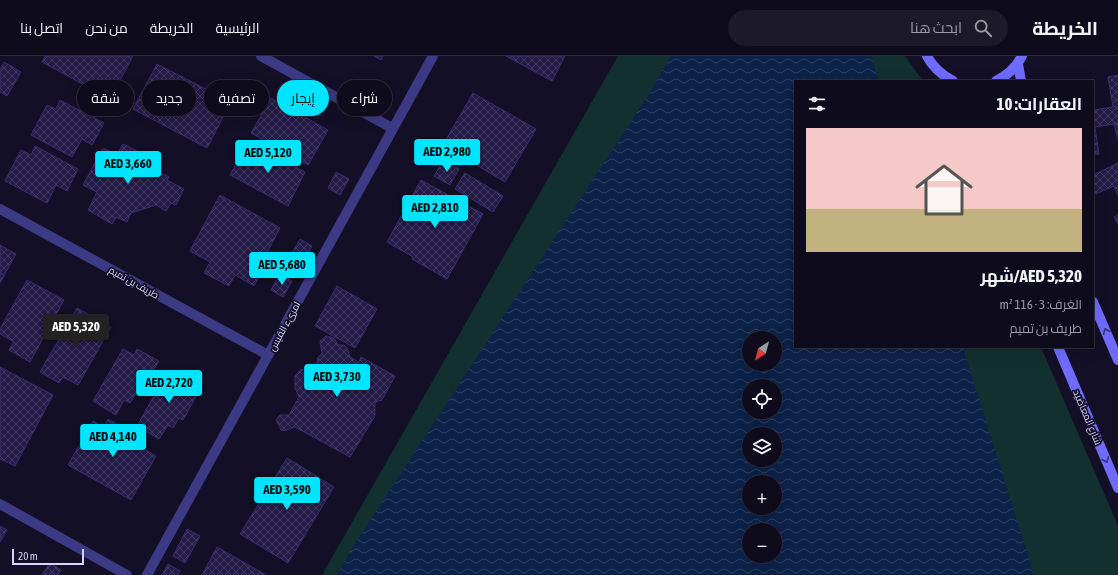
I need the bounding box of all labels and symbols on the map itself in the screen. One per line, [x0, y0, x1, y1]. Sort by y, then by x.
pin: AED 2,980 [401, 139, 493, 173]
pin: AED 5,120 [222, 140, 314, 174]
pin: AED 3,660 [82, 151, 174, 185]
pin: AED 2,810 [389, 195, 481, 229]
pin: AED 5,680 [236, 252, 328, 286]
street label: طريف بن تميم [106, 264, 161, 303]
street label: امرىء القيس [266, 299, 303, 354]
pin: AED 5,320 [30, 314, 122, 348]
one-way arrow [1102, 327, 1110, 334]
north arrow [742, 331, 782, 371]
pin: AED 3,730 [291, 364, 383, 398]
pin: AED 2,720 [123, 370, 215, 404]
street label: شارع المعاضيد [1070, 388, 1104, 447]
pin: AED 4,140 [67, 424, 159, 458]
one-way arrow [1102, 457, 1110, 464]
pin: AED 3,590 [241, 477, 333, 511]
scale bar [12, 547, 84, 566]

